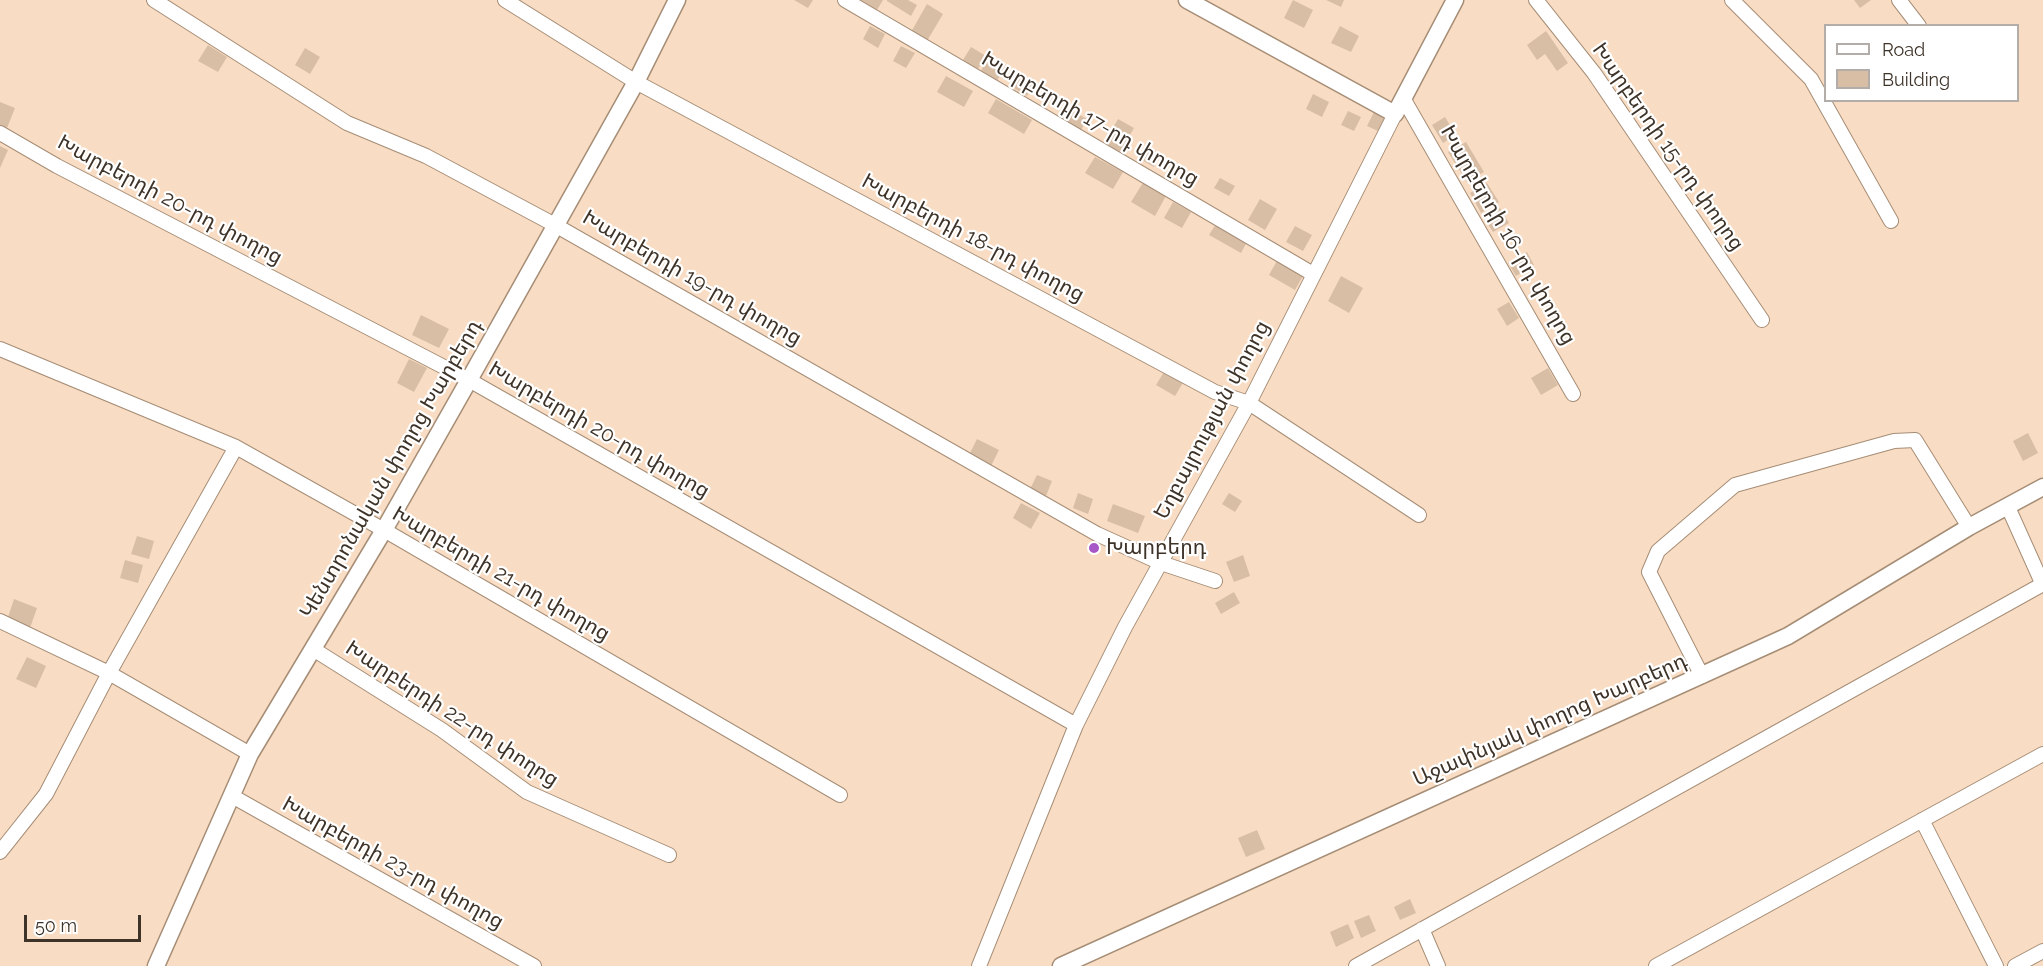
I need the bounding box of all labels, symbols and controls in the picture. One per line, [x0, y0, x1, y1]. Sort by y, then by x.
legend [1824, 24, 2019, 102]
street label: Խարբերդի 15-րդ փողոց [1587, 38, 1749, 256]
text: Road [1882, 39, 1925, 60]
street label: Խարբերդի 17-րդ փողոց [977, 46, 1203, 192]
text: Building [1882, 69, 1950, 90]
street label: Խարբերդի 16-րդ փողոց [1435, 121, 1581, 349]
street label: Խարբերդի 20-րդ փողոց [53, 130, 287, 270]
street label: Խարբերդի 18-րդ փողոց [857, 168, 1089, 308]
street label: Խարբերդի 19-րդ փողոց [578, 205, 806, 351]
street label: Կենտրոնական փողոց Խարբերդ [295, 315, 487, 623]
street label: Եղբայրության փողոց [1149, 316, 1275, 524]
street label: Խարբերդի 20-րդ փողոց [484, 356, 714, 504]
street label: Խարբերդի 21-րդ փողոց [388, 501, 614, 647]
place label: Խարբերդ [1106, 535, 1206, 561]
marker: Խարբերդ [1087, 541, 1101, 555]
street label: Խարբերդի 22-րդ փողոց [341, 636, 563, 792]
street label: Աջափնյակ փողոց Խարբերդ [1409, 648, 1691, 792]
street label: Խարբերդի 23-րդ փողոց [278, 791, 508, 935]
scale bar [27, 903, 144, 941]
text: 50 m [35, 915, 77, 936]

